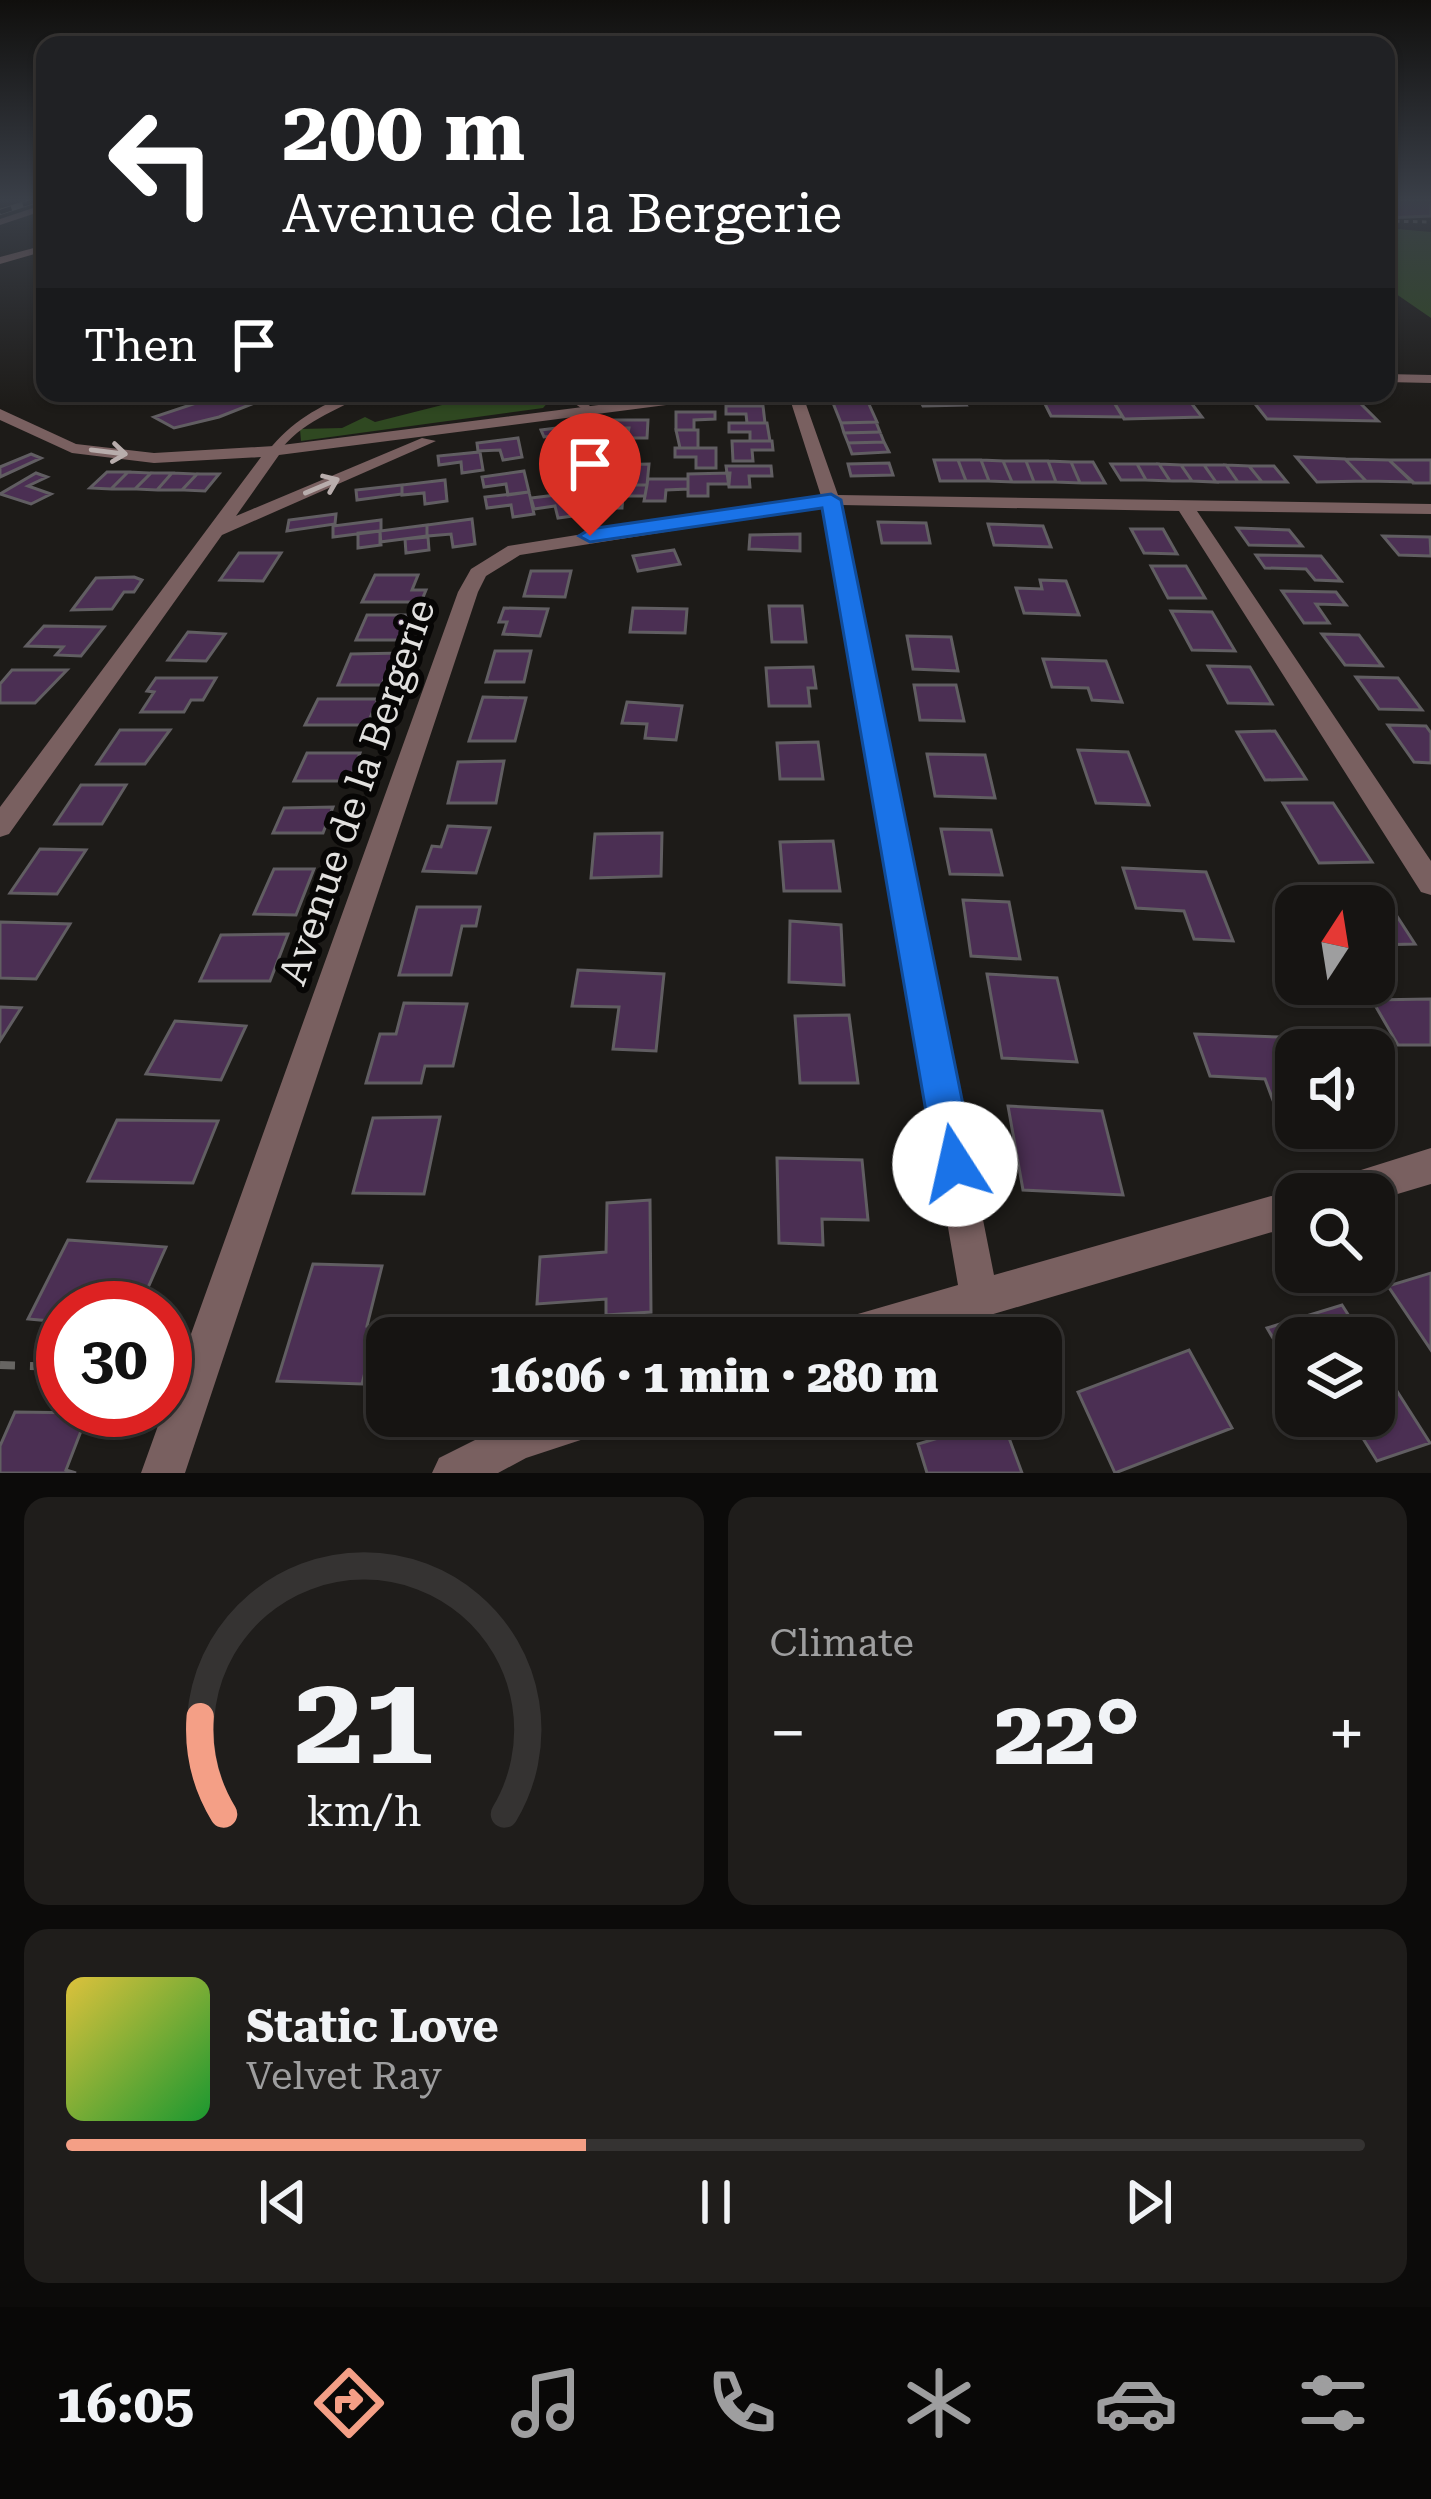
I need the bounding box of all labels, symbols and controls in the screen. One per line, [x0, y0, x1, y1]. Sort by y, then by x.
text: 200 m [282, 82, 525, 180]
icon: left [84, 84, 240, 240]
text: Avenue de la Bergerie [282, 182, 842, 245]
icon: arrive [221, 312, 287, 378]
text: Then [84, 319, 197, 372]
pin [539, 413, 641, 536]
icon: arrive [557, 431, 623, 497]
one-way arrow [89, 442, 128, 464]
one-way arrow [303, 474, 340, 495]
street label: Avenue de la Bergerie [269, 593, 445, 991]
north arrow [1275, 885, 1395, 1005]
map controls [1275, 885, 1395, 1437]
button: sound [1275, 1029, 1395, 1149]
position arrow [892, 1101, 1018, 1227]
button: search [1275, 1173, 1395, 1293]
speed limit sign: 30 [36, 1281, 192, 1437]
button: layers [1275, 1317, 1395, 1437]
text: 16:06 · 1 min · 280 m [490, 1350, 938, 1403]
text: Climate [770, 1620, 914, 1666]
text: 21 [294, 1647, 434, 1793]
text: 22° [994, 1681, 1140, 1786]
text: − [770, 1695, 806, 1772]
text: + [1328, 1695, 1365, 1772]
text: km/h [306, 1786, 421, 1836]
text: Static Love [246, 2000, 499, 2053]
text: Velvet Ray [246, 2053, 442, 2099]
icon: previous [250, 2169, 316, 2235]
icon: pause [683, 2169, 749, 2235]
icon: next [1116, 2169, 1182, 2235]
icon: directions [307, 2361, 391, 2445]
icon: music [504, 2361, 588, 2445]
icon: phone [700, 2361, 784, 2445]
icon: climate [897, 2361, 981, 2445]
icon: car [1094, 2361, 1178, 2445]
icon: filters [1291, 2361, 1375, 2445]
text: 16:05 [56, 2372, 194, 2435]

